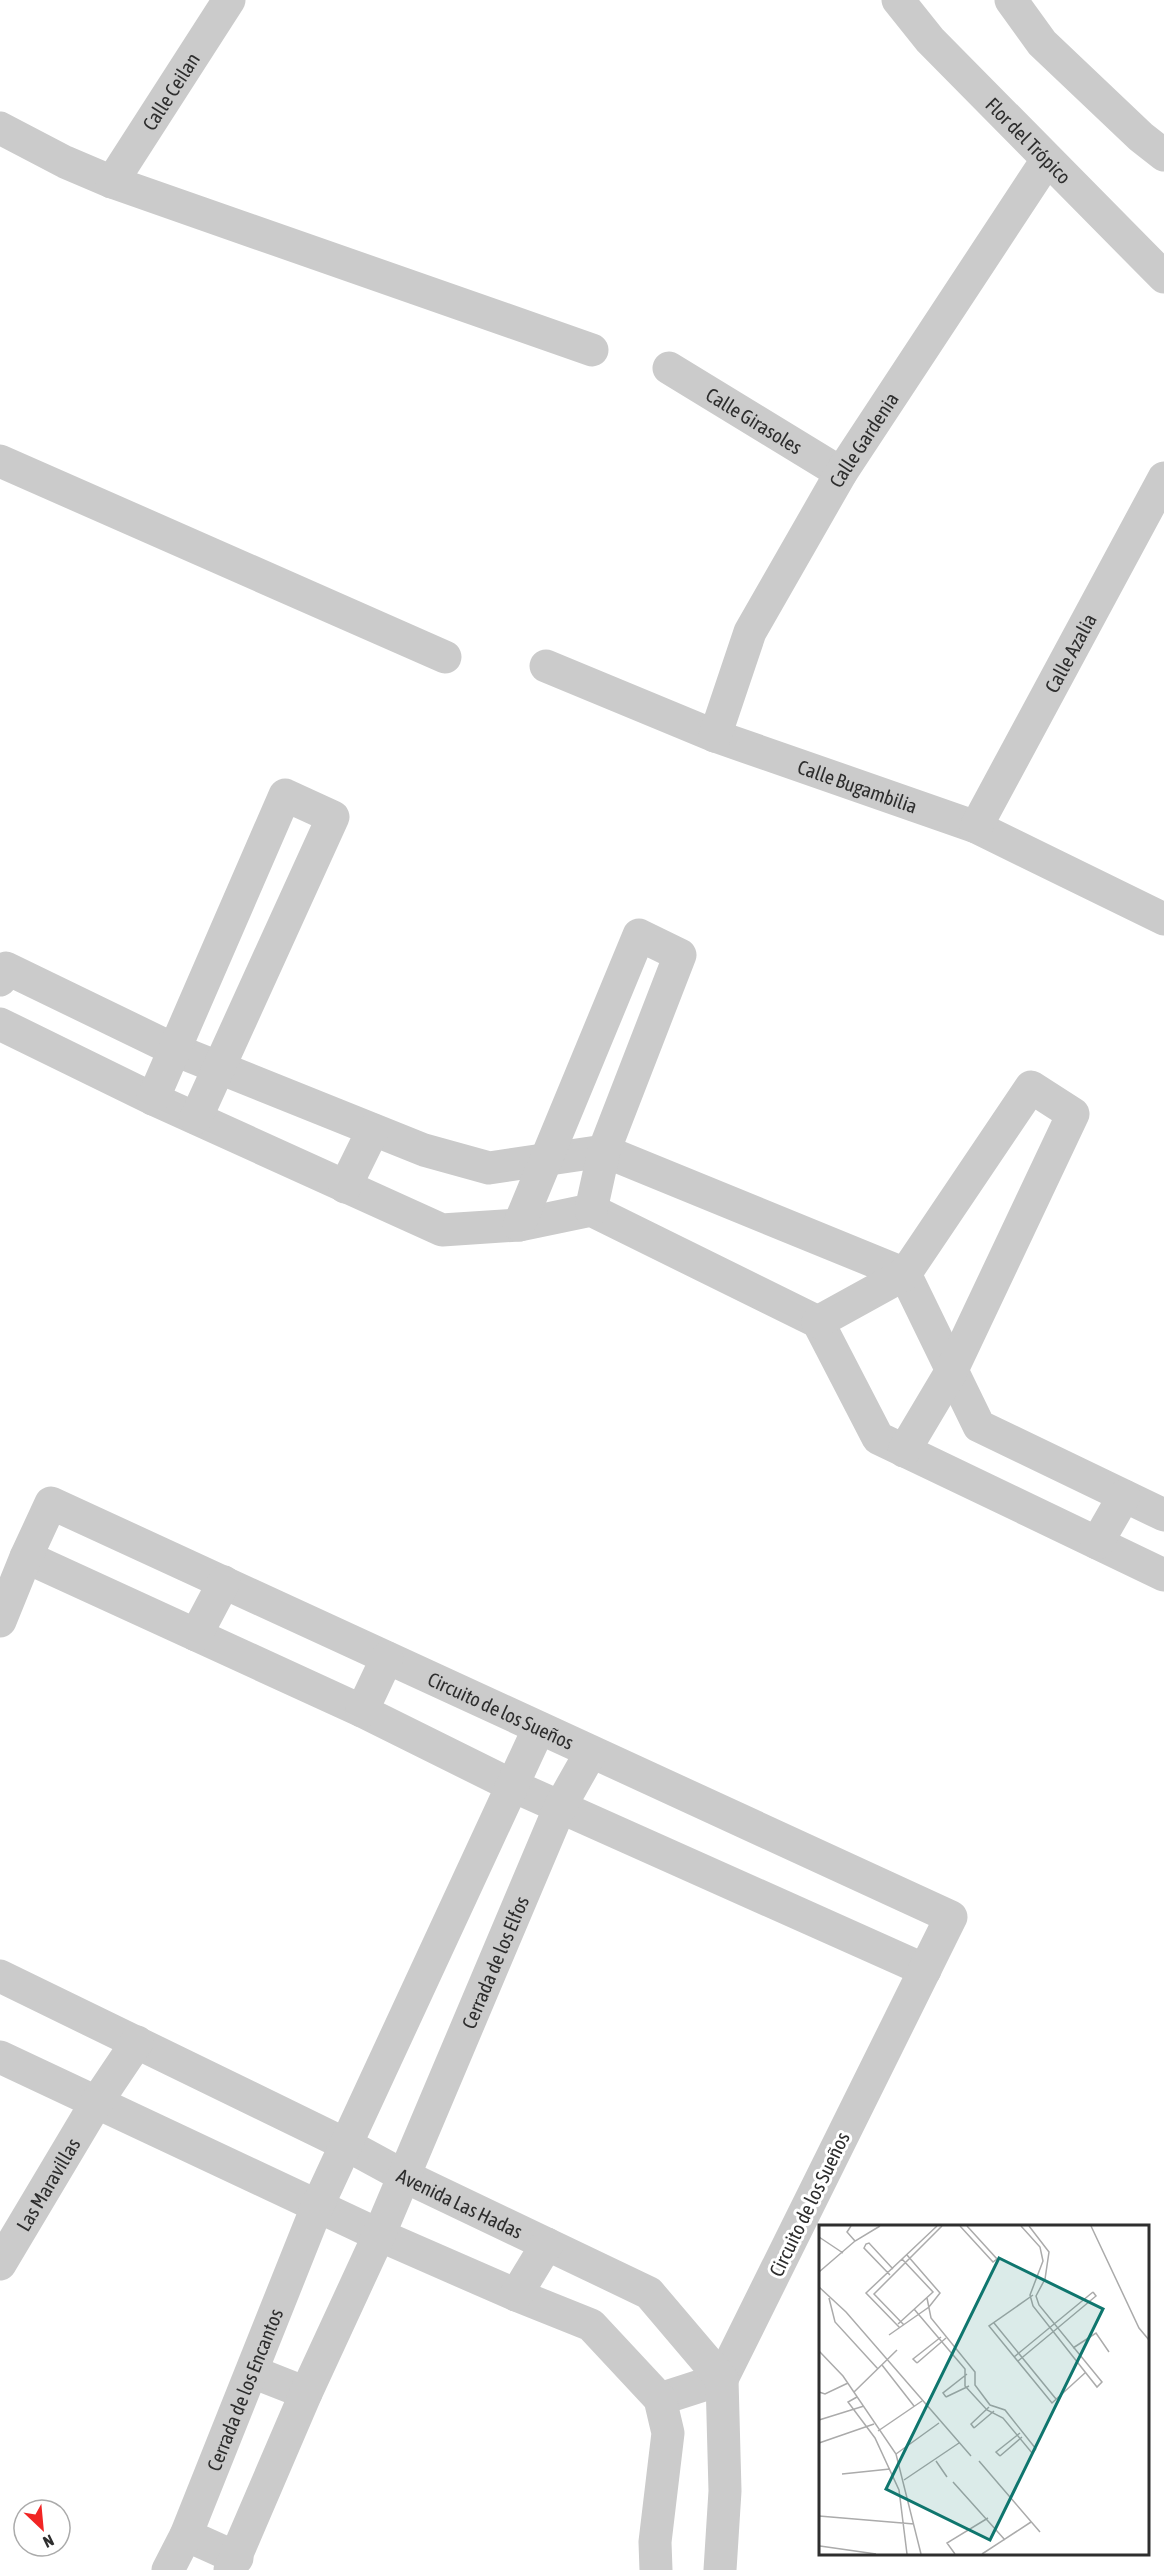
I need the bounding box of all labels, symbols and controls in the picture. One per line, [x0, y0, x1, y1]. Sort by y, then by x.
street label: Calle Ceilan [137, 48, 204, 134]
street label: Flor del Trópico [981, 92, 1076, 188]
street label: Calle Girasoles [702, 382, 807, 458]
street label: Calle Gardenia [824, 388, 902, 491]
street label: Calle Azalia [1039, 609, 1100, 696]
street label: Calle Bugambilia [795, 754, 920, 817]
street label: Circuito de los Sueños [425, 1667, 578, 1753]
street label: Cerrada de los Elfos [456, 1892, 533, 2032]
street label: Circuito de los Sueños [764, 2128, 854, 2280]
street label: Las Maravillas [11, 2133, 84, 2235]
street label: Avenida Las Hadas [394, 2163, 527, 2243]
inset map [819, 2225, 1149, 2555]
street label: Cerrada de los Encantos [201, 2305, 287, 2474]
north arrow [12, 2498, 72, 2558]
text: N [40, 2531, 57, 2552]

